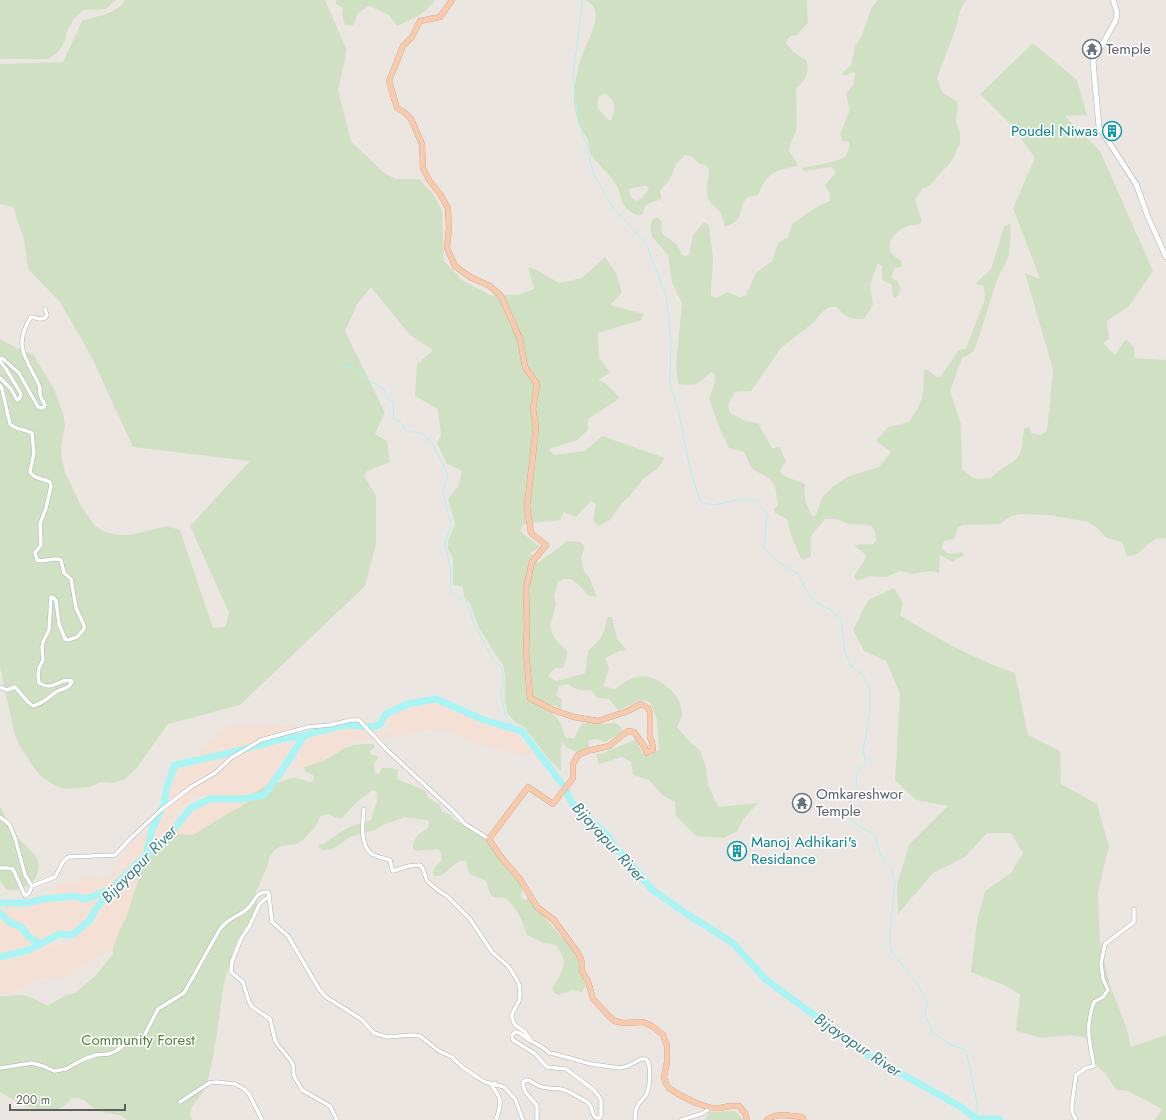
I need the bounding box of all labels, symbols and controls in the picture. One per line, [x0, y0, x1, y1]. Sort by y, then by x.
temple icon: Temple [1081, 38, 1103, 60]
place label: Temple [1106, 38, 1151, 60]
place label: Poudel Niwas [1011, 120, 1098, 142]
building icon: Poudel Niwas [1101, 120, 1123, 142]
place label: Omkareshwor Temple [816, 783, 904, 822]
temple icon: Omkareshwor Temple [791, 792, 813, 814]
water label: Bijayapur River [567, 797, 652, 888]
water label: Bijayapur River [96, 819, 183, 908]
place label: Manoj Adhikari's Residance [751, 831, 857, 870]
building icon: Manoj Adhikari's Residance [726, 840, 748, 862]
water label: Bijayapur River [810, 1007, 908, 1084]
park label: Community Forest [81, 1029, 195, 1051]
scale bar [10, 1086, 125, 1112]
text: 200 m [16, 1091, 50, 1109]

